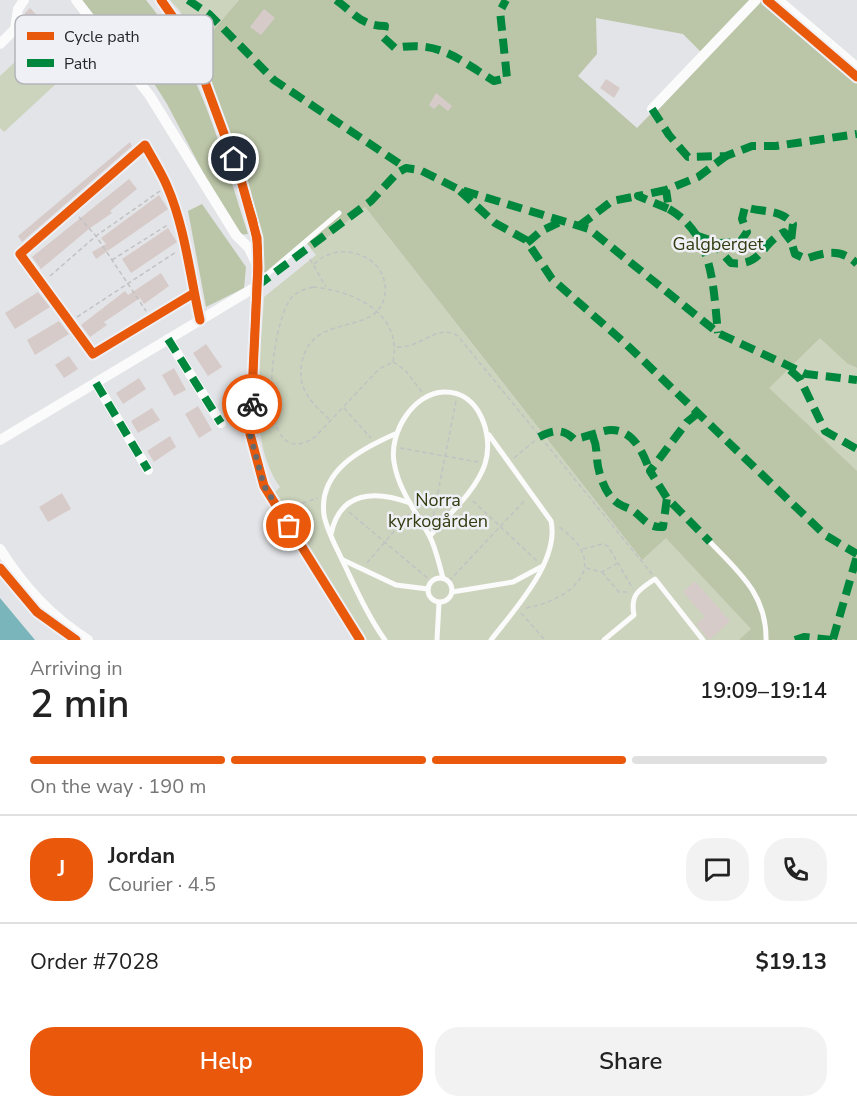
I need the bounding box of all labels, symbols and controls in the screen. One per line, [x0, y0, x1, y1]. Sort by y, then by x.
legend [15, 15, 213, 84]
text: Cycle path [64, 26, 140, 48]
text: Path [64, 53, 97, 75]
pin [208, 133, 259, 184]
icon: home [217, 142, 250, 175]
park label: Galgberget [672, 232, 764, 256]
courier [222, 374, 282, 434]
icon: bike [236, 388, 269, 421]
park label: Norra kyrkogården [388, 488, 488, 533]
pin [263, 500, 314, 551]
icon: bag [272, 509, 305, 542]
text: Arriving in [30, 655, 123, 682]
text: 19:09–19:14 [700, 676, 827, 706]
text: 2 min [30, 678, 129, 731]
text: On the way · 190 m [30, 773, 206, 800]
button: chat [686, 838, 749, 901]
button: phone [764, 838, 827, 901]
text: Jordan [108, 841, 175, 871]
text: J [58, 854, 65, 884]
text: Courier · 4.5 [108, 871, 216, 898]
text: Order #7028 [30, 947, 159, 977]
text: $19.13 [756, 947, 827, 977]
button: Help [30, 1027, 423, 1096]
button: Share [435, 1027, 827, 1096]

